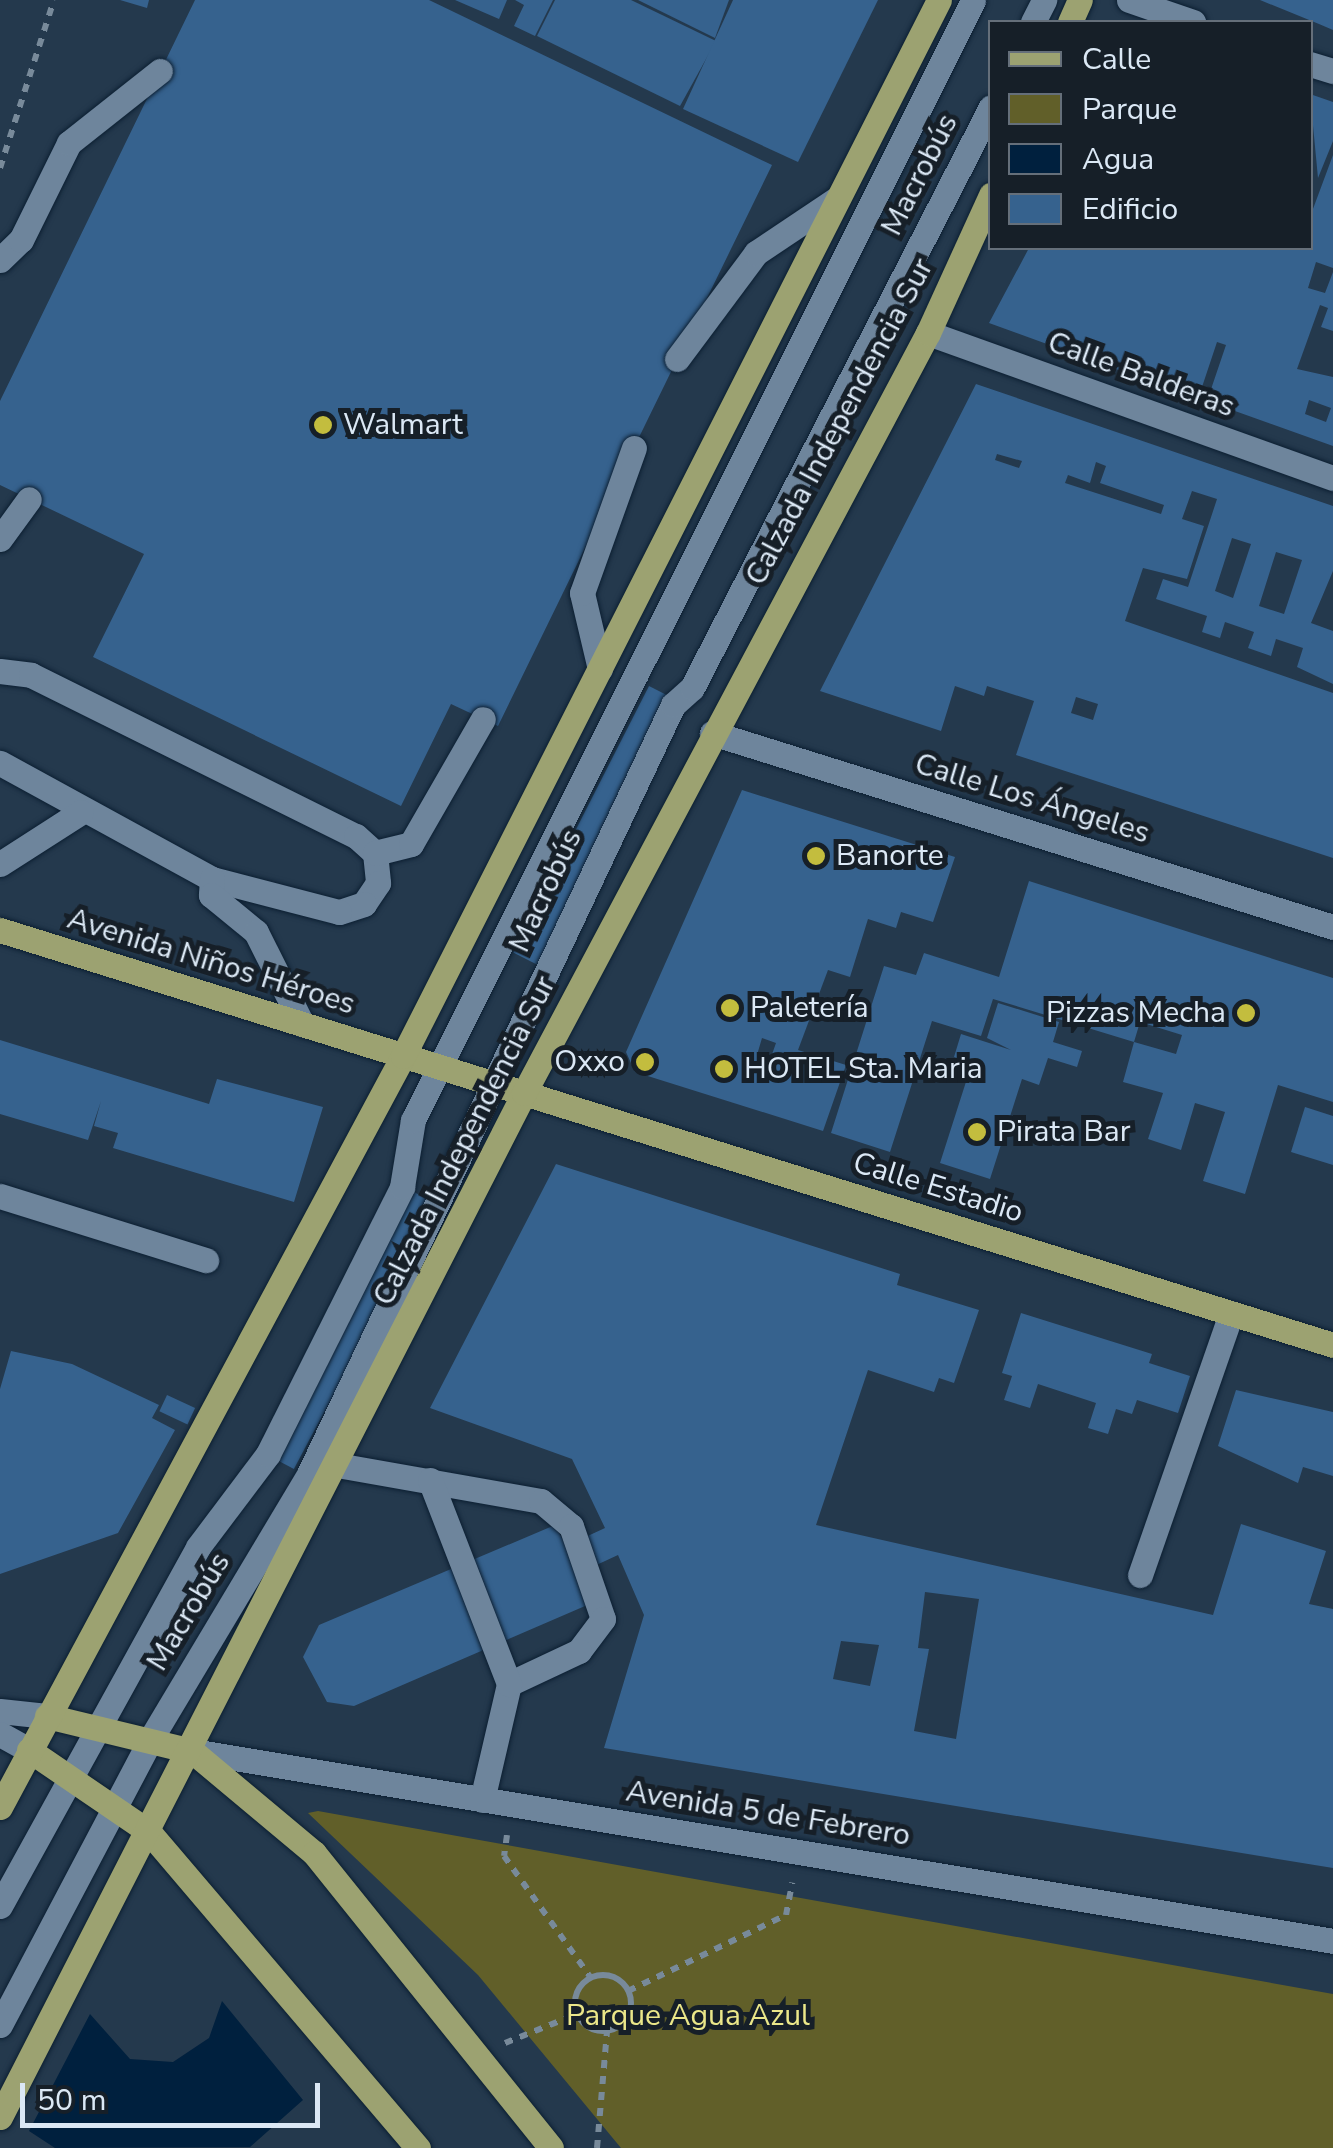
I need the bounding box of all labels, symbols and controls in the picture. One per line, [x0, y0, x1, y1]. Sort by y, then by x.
legend [988, 20, 1313, 250]
text: Calle [1082, 39, 1151, 80]
text: Parque [1082, 89, 1177, 130]
street label: Macrobús [874, 108, 966, 242]
text: Agua [1082, 139, 1154, 180]
text: Edificio [1082, 189, 1178, 230]
street label: Calzada Independencia Sur [738, 252, 942, 592]
street label: Calle Balderas [1043, 325, 1239, 425]
place label: Walmart [343, 407, 463, 443]
marker: Walmart [312, 414, 334, 436]
street label: Calle Los Ángeles [910, 746, 1154, 852]
street label: Macrobús [502, 824, 590, 958]
place label: Banorte [836, 838, 944, 874]
marker: Banorte [805, 845, 827, 867]
street label: Avenida Niños Héroes [63, 901, 359, 1023]
street label: Calzada Independencia Sur [366, 970, 564, 1312]
place label: Paletería [750, 990, 869, 1026]
place label: Pizzas Mecha [1046, 995, 1226, 1031]
marker: Paletería [719, 997, 741, 1019]
marker: Pizzas Mecha [1235, 1002, 1257, 1024]
place label: Oxxo [554, 1044, 625, 1080]
marker: Oxxo [634, 1051, 656, 1073]
place label: HOTEL Sta. Maria [744, 1051, 983, 1087]
marker: HOTEL Sta. Maria [713, 1058, 735, 1080]
place label: Pirata Bar [997, 1114, 1130, 1150]
marker: Pirata Bar [966, 1121, 988, 1143]
street label: Calle Estadio [849, 1145, 1027, 1231]
street label: Macrobús [140, 1546, 238, 1678]
street label: Avenida 5 de Febrero [623, 1774, 913, 1854]
park label: Parque Agua Azul [566, 1998, 810, 2034]
scale bar [25, 2063, 325, 2125]
text: 50 m [37, 2080, 106, 2121]

